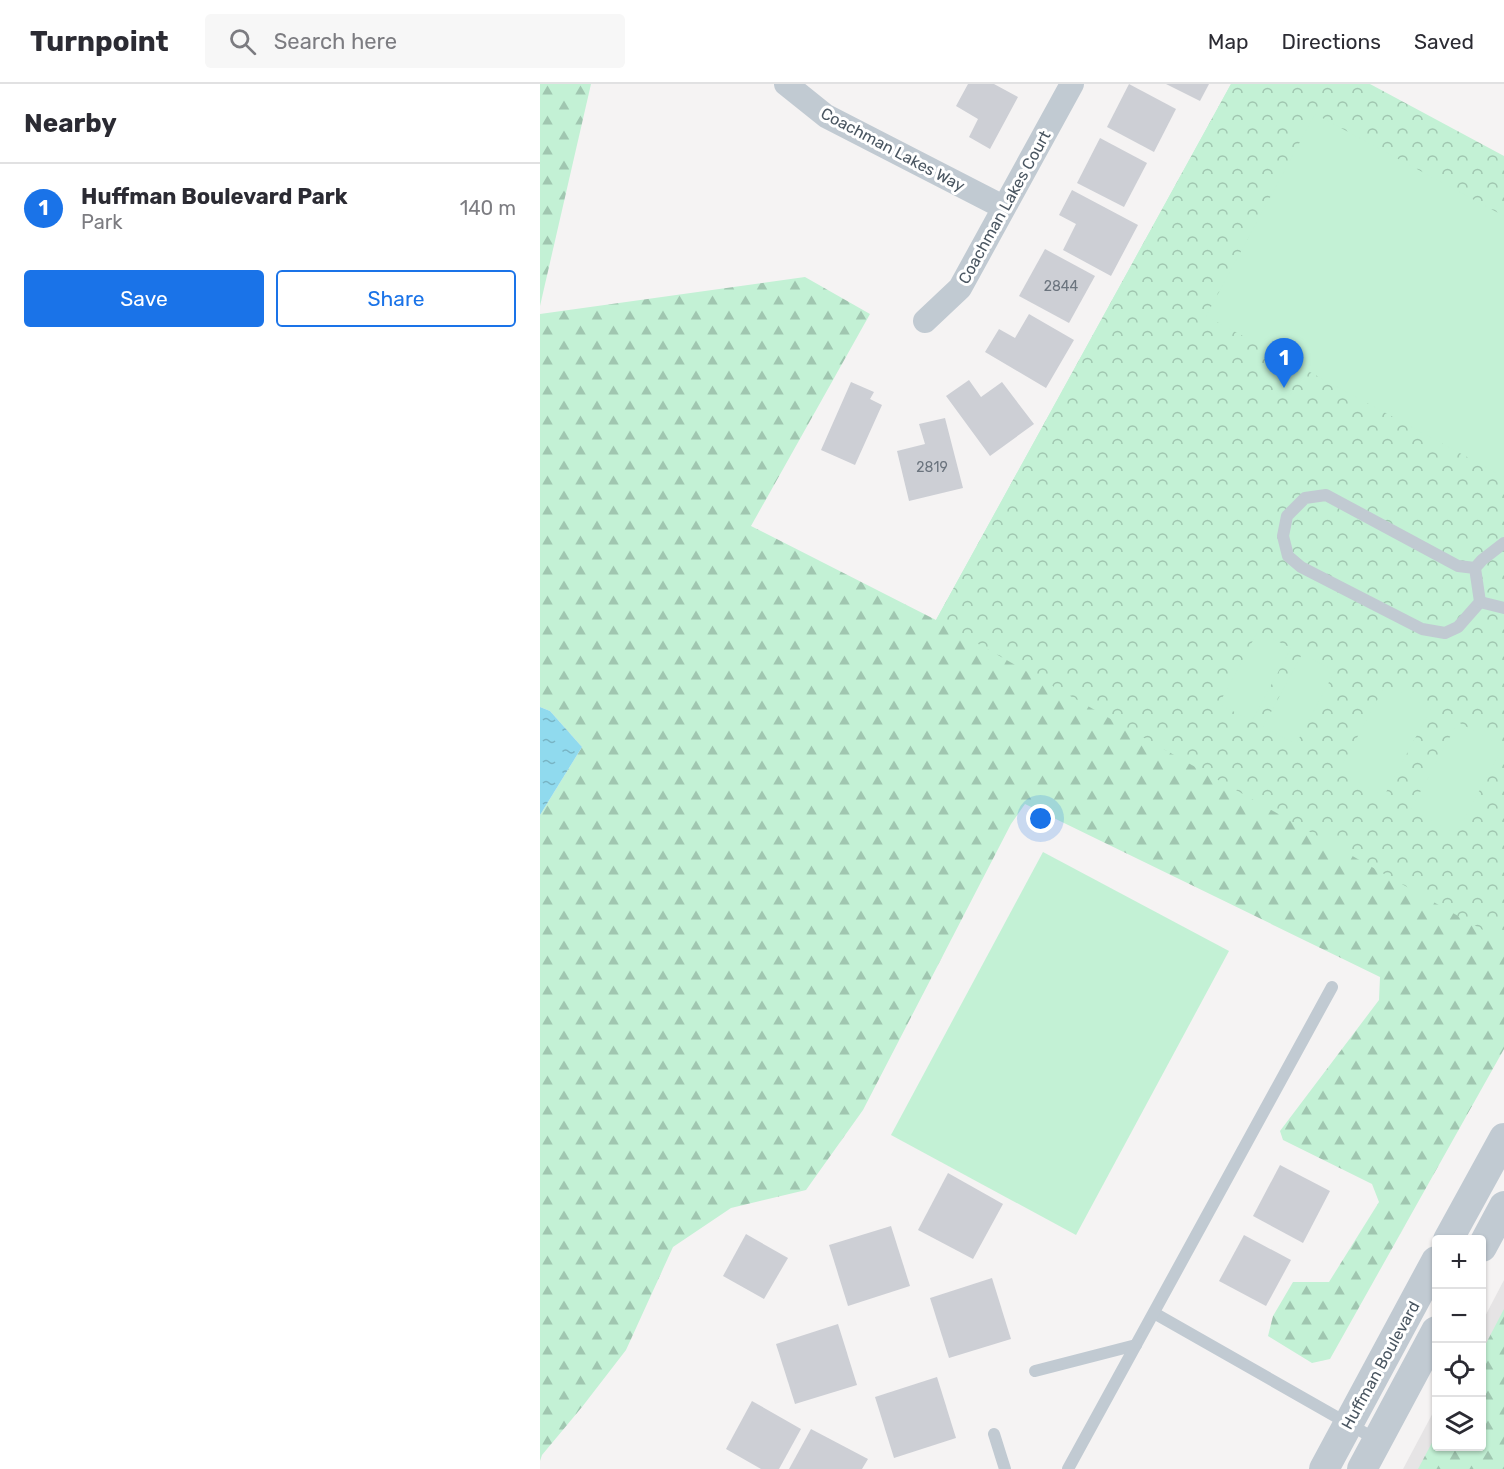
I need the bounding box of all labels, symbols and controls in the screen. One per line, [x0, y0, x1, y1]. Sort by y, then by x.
search box [205, 14, 625, 68]
text: Turnpoint [30, 25, 169, 58]
icon: search [226, 25, 259, 58]
text: Search here [274, 28, 397, 55]
text: Map [1208, 29, 1249, 54]
text: Directions [1282, 29, 1381, 54]
text: Saved [1414, 29, 1474, 54]
street label: Coachman Lakes Way [818, 103, 968, 196]
text: Nearby [24, 108, 117, 139]
street label: Coachman Lakes Court [954, 127, 1055, 287]
text: Huffman Boulevard Park [81, 183, 348, 210]
text: 1 [39, 196, 48, 220]
text: 140 m [460, 196, 516, 220]
text: Park [81, 210, 123, 234]
button: Save [24, 270, 264, 327]
button: Share [276, 270, 516, 327]
house number: 2844 [1044, 278, 1079, 295]
pin: 1 [1264, 338, 1304, 388]
house number: 2819 [916, 459, 948, 476]
your location [1026, 804, 1055, 833]
map controls [1432, 1235, 1486, 1451]
button: + [1432, 1235, 1486, 1289]
button: − [1432, 1289, 1486, 1343]
street label: Huffman Boulevard [1337, 1298, 1424, 1433]
button: locate [1432, 1343, 1486, 1397]
button: layers [1432, 1397, 1486, 1451]

